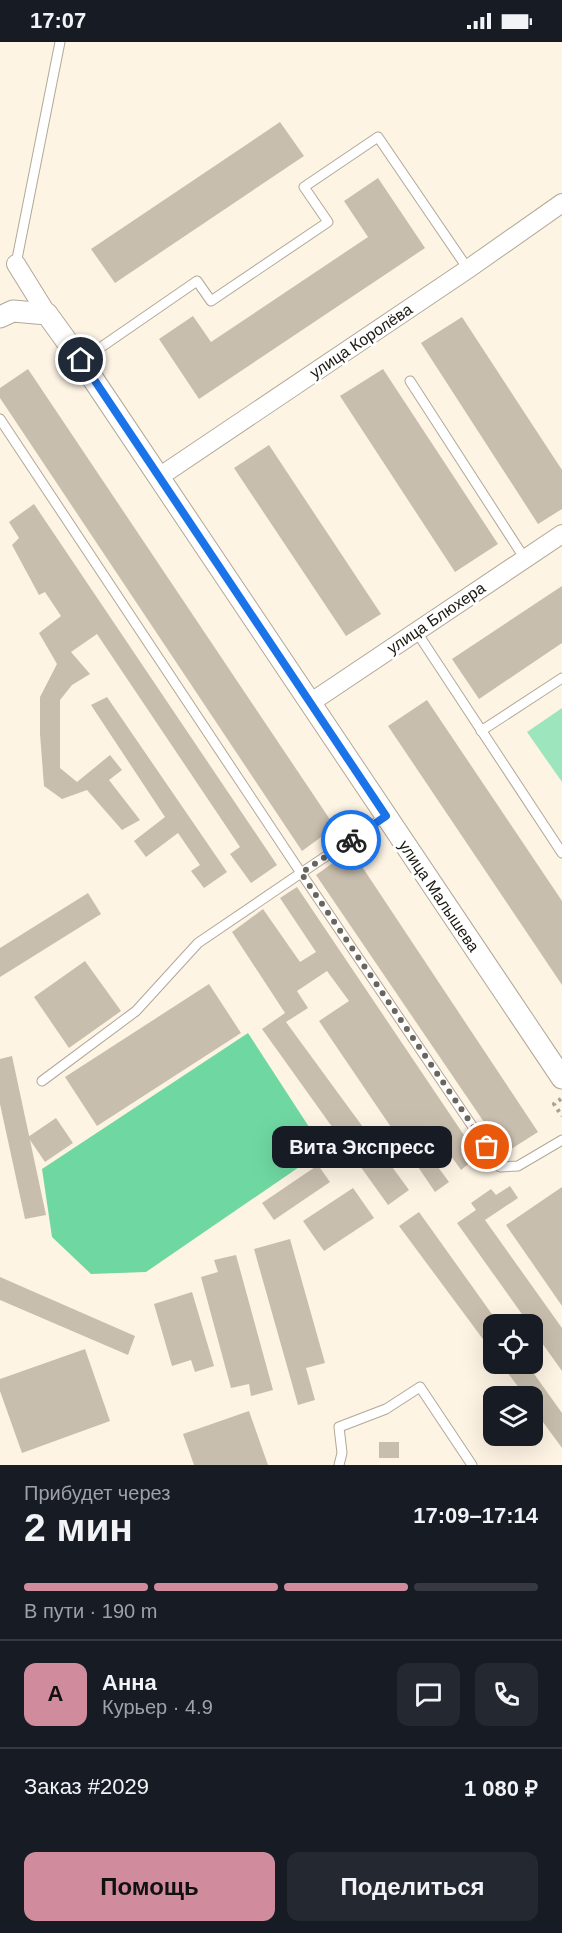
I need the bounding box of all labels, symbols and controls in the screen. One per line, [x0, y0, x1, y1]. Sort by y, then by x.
text: 17:07 [30, 8, 86, 33]
street label: улица Королёва [307, 300, 415, 381]
pin [55, 334, 106, 385]
icon: home [64, 343, 97, 376]
street label: улица Блюхера [384, 579, 488, 657]
courier [321, 810, 381, 870]
icon: bike [335, 824, 368, 857]
street label: улица Малышева [395, 837, 483, 955]
pin [461, 1121, 512, 1172]
callout: Вита Экспресс [271, 1126, 451, 1168]
icon: bag [470, 1130, 503, 1163]
text: Вита Экспресс [289, 1136, 435, 1158]
map controls [483, 1314, 543, 1446]
button: locate [483, 1314, 543, 1374]
button: layers [483, 1386, 543, 1446]
text: Прибудет через [24, 1482, 170, 1504]
text: 17:09–17:14 [413, 1503, 538, 1528]
text: 2 мин [24, 1506, 133, 1549]
text: В пути · 190 m [24, 1600, 157, 1622]
button: chat [397, 1663, 460, 1726]
button: phone [475, 1663, 538, 1726]
text: Анна [102, 1670, 157, 1695]
text: А [48, 1681, 63, 1706]
text: Курьер · 4.9 [102, 1696, 213, 1718]
text: Заказ #2029 [24, 1774, 149, 1799]
text: 1 080 ₽ [464, 1776, 538, 1801]
button: Помощь [24, 1852, 275, 1921]
button: Поделиться [287, 1852, 538, 1921]

